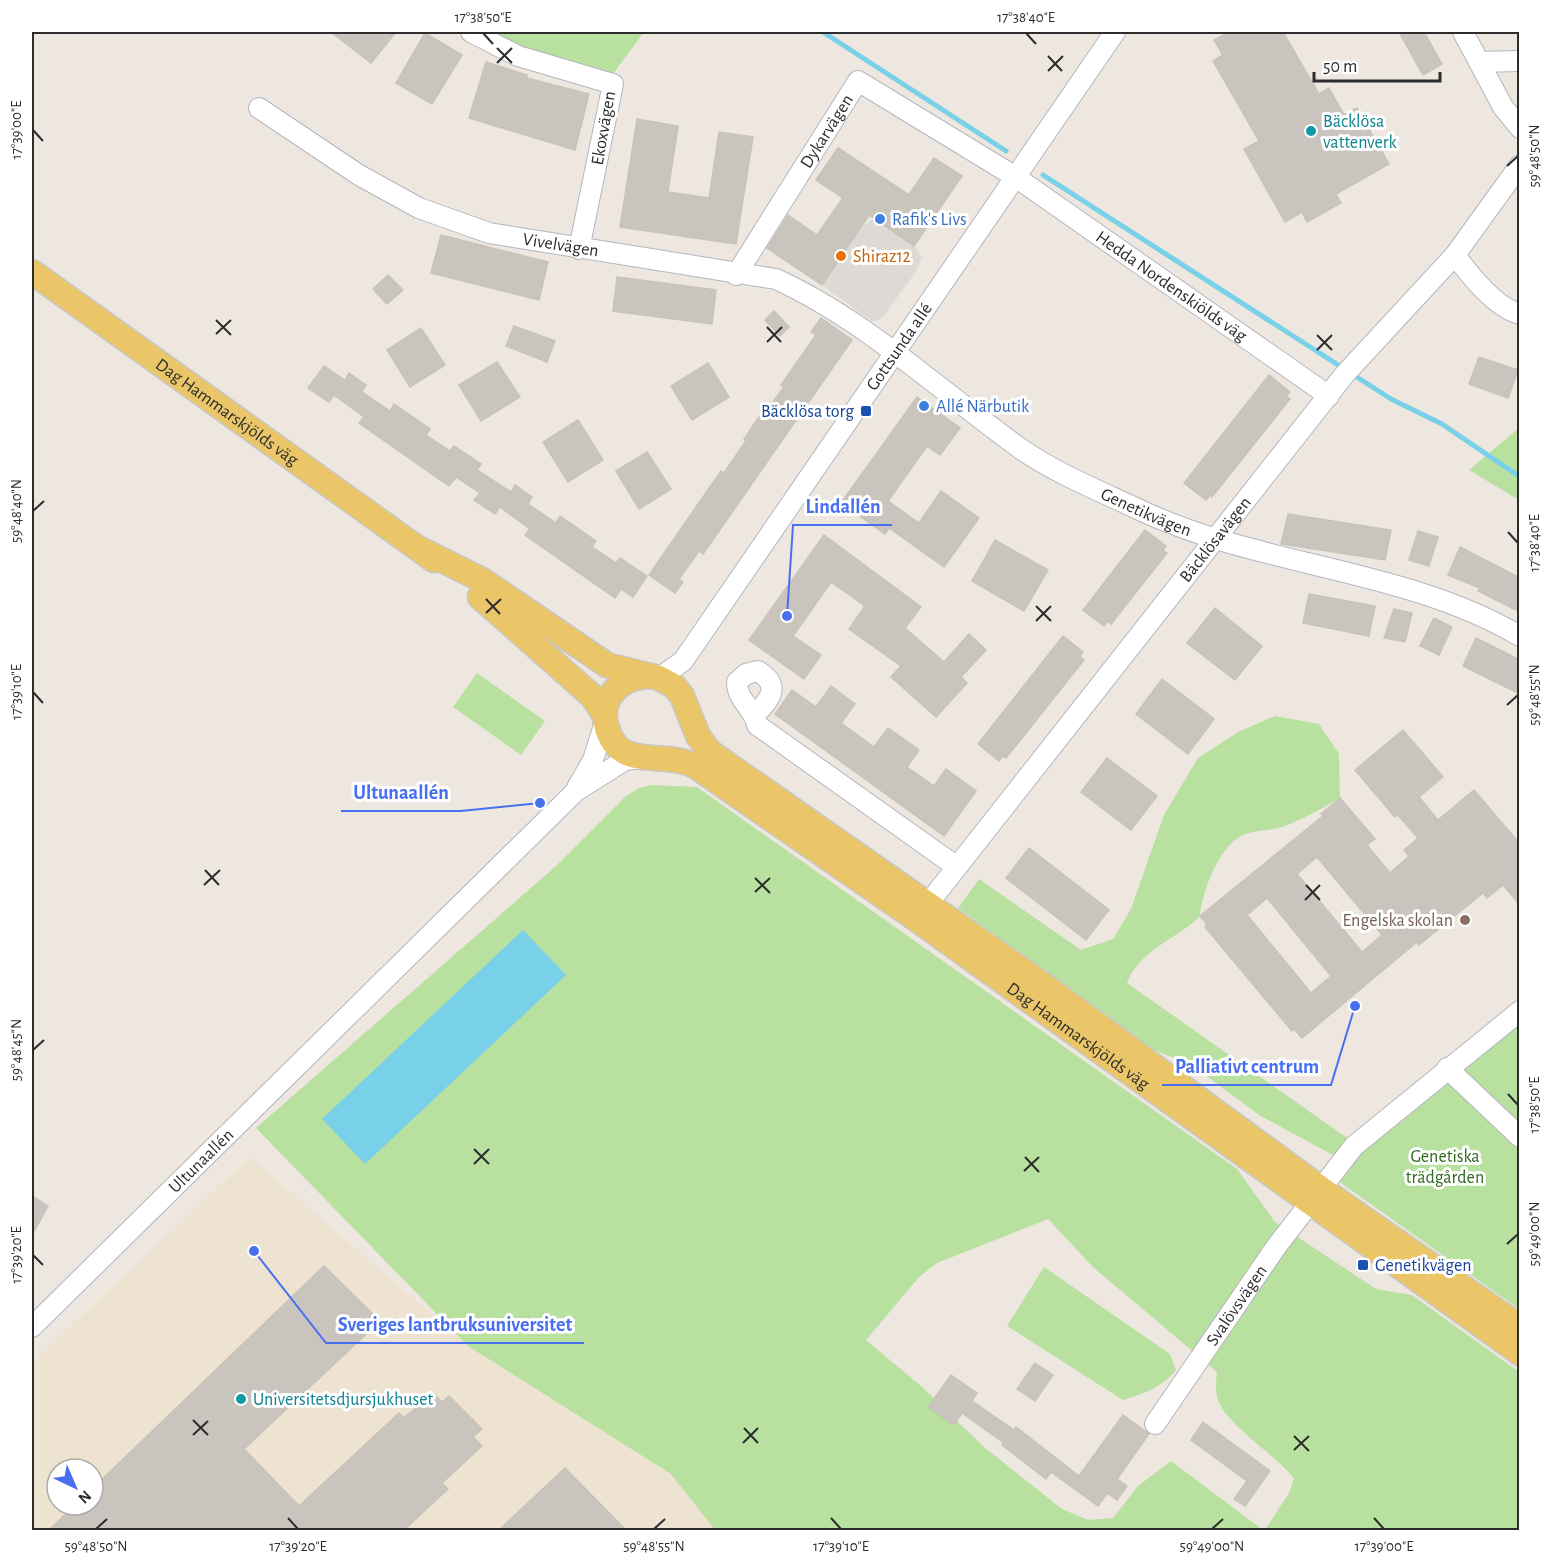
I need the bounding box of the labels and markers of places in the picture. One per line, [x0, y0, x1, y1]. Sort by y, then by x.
place label: Bäcklösa vattenverk [1323, 113, 1398, 152]
marker: Bäcklösa vattenverk [1304, 124, 1318, 138]
place label: Rafik's Livs [892, 211, 967, 229]
marker: Rafik's Livs [873, 212, 887, 226]
place label: Shiraz12 [853, 248, 911, 266]
marker: Shiraz12 [834, 249, 848, 263]
place label: Allé Närbutik [936, 398, 1030, 416]
marker: Allé Närbutik [917, 399, 931, 413]
place label: Bäcklösa torg [761, 403, 854, 421]
marker: Bäcklösa torg [859, 404, 873, 418]
callout: Lindallén [793, 487, 892, 525]
callout: Ultunaallén [341, 773, 461, 811]
place label: Engelska skolan [1343, 912, 1453, 930]
marker: Engelska skolan [1458, 913, 1472, 927]
callout: Palliativt centrum [1162, 1047, 1331, 1085]
place label: Genetikvägen [1375, 1257, 1472, 1275]
marker: Genetikvägen [1356, 1258, 1370, 1272]
callout: Sveriges lantbruksuniversitet [326, 1305, 584, 1343]
place label: Universitetsdjursjukhuset [253, 1391, 433, 1409]
marker: Universitetsdjursjukhuset [234, 1392, 248, 1406]

